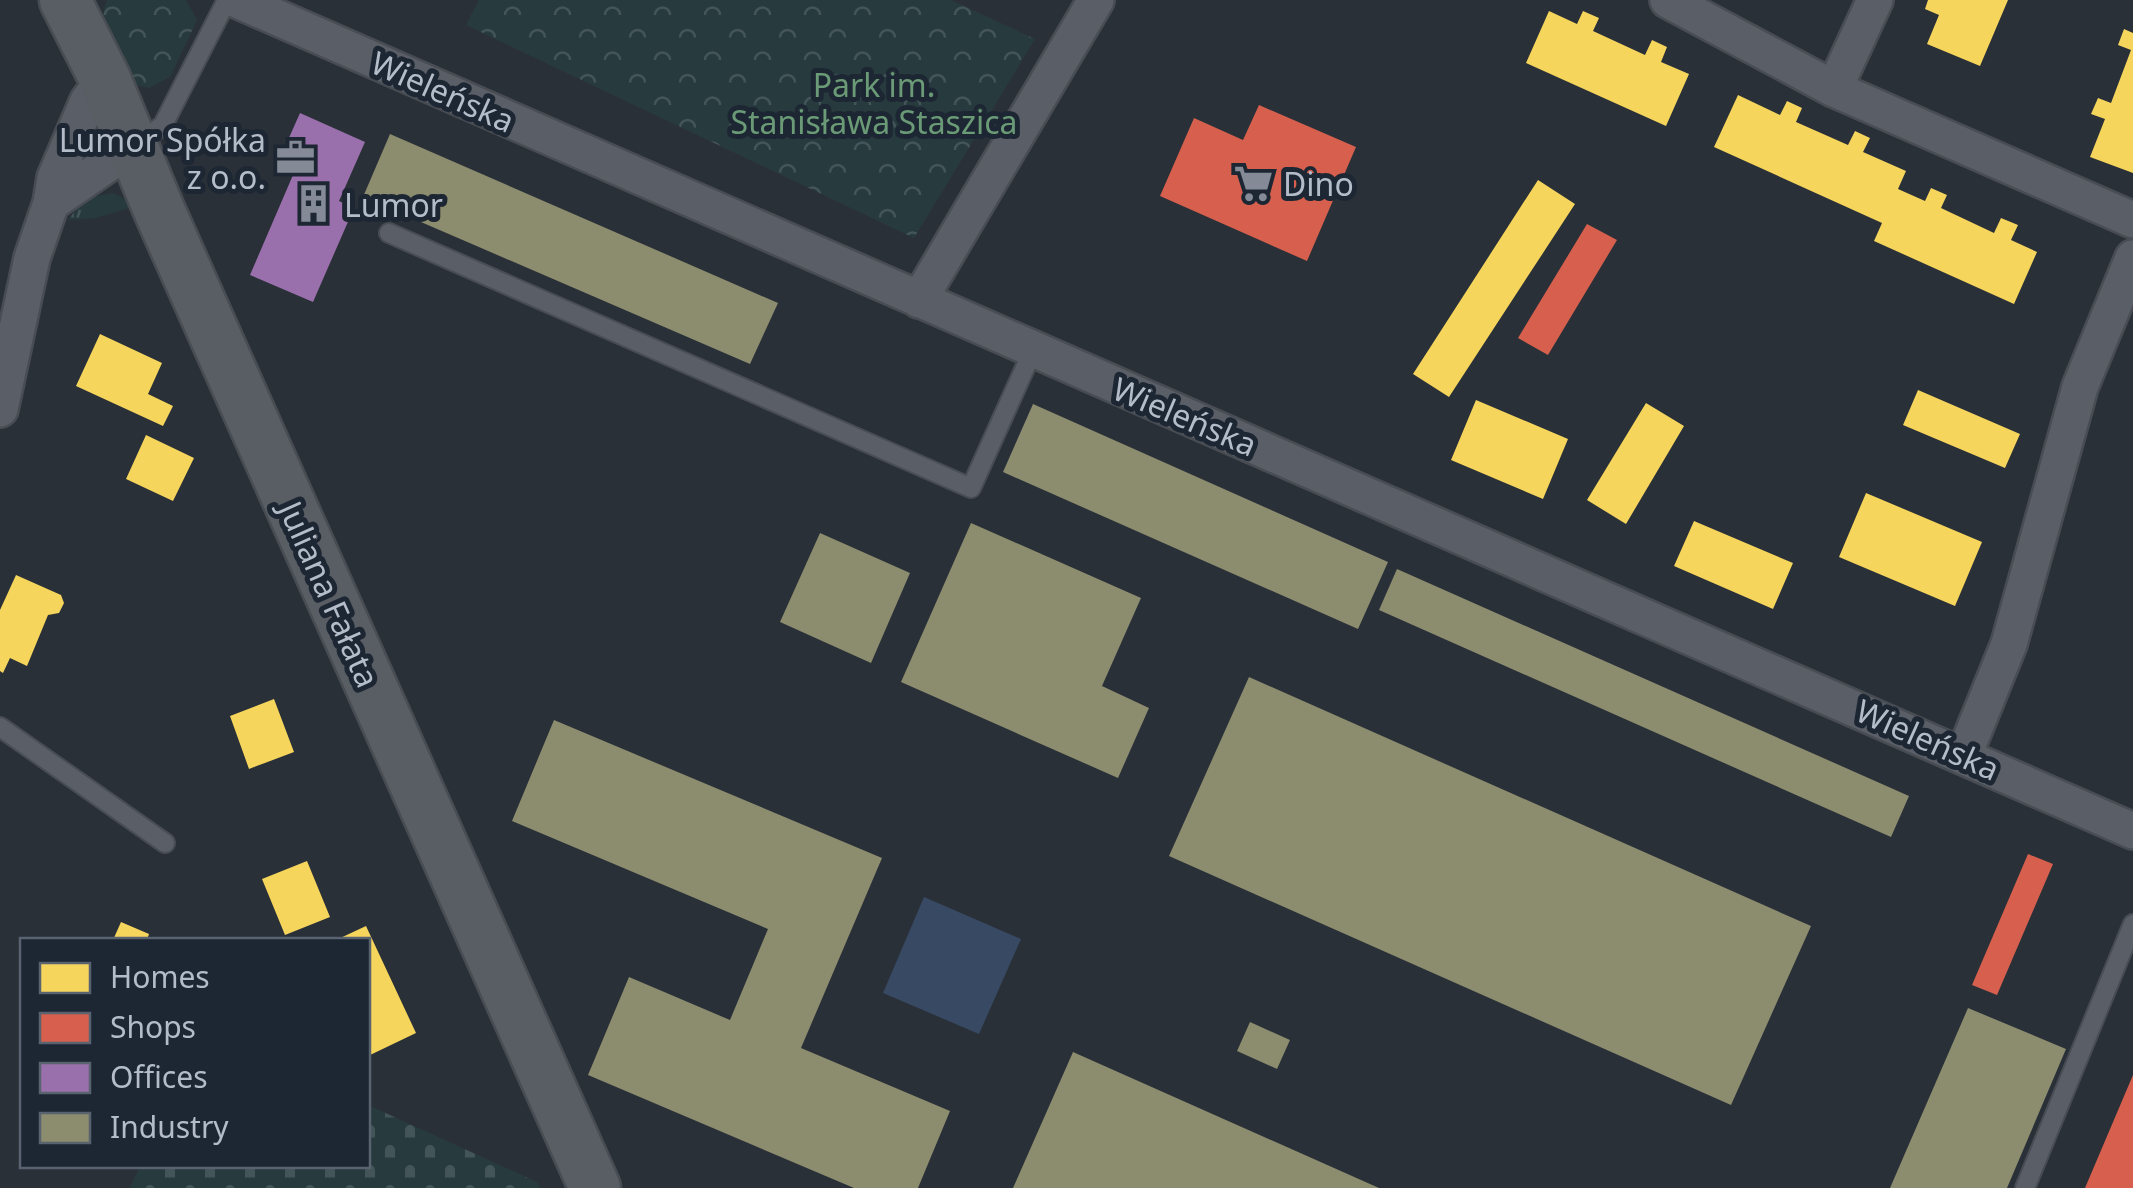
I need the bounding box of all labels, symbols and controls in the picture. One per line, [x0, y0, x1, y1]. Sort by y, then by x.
street label: Wieleńska [365, 40, 521, 142]
park label: Park im. Stanisława Staszica [730, 63, 1018, 143]
place label: Lumor Spółka z o.o. [59, 118, 266, 198]
office icon: Lumor Spółka z o.o. [275, 136, 317, 178]
supermarket icon: Dino [1232, 162, 1274, 204]
place label: Dino [1283, 162, 1354, 205]
building icon: Lumor [293, 183, 335, 225]
place label: Lumor [344, 183, 443, 226]
street label: Wieleńska [1106, 366, 1264, 466]
street label: Juliana Fałata [269, 491, 390, 694]
street label: Wieleńska [1850, 688, 2006, 790]
legend [20, 938, 370, 1168]
text: Homes [110, 956, 210, 997]
text: Shops [110, 1006, 196, 1047]
text: Offices [110, 1056, 208, 1097]
text: Industry [110, 1106, 229, 1147]

